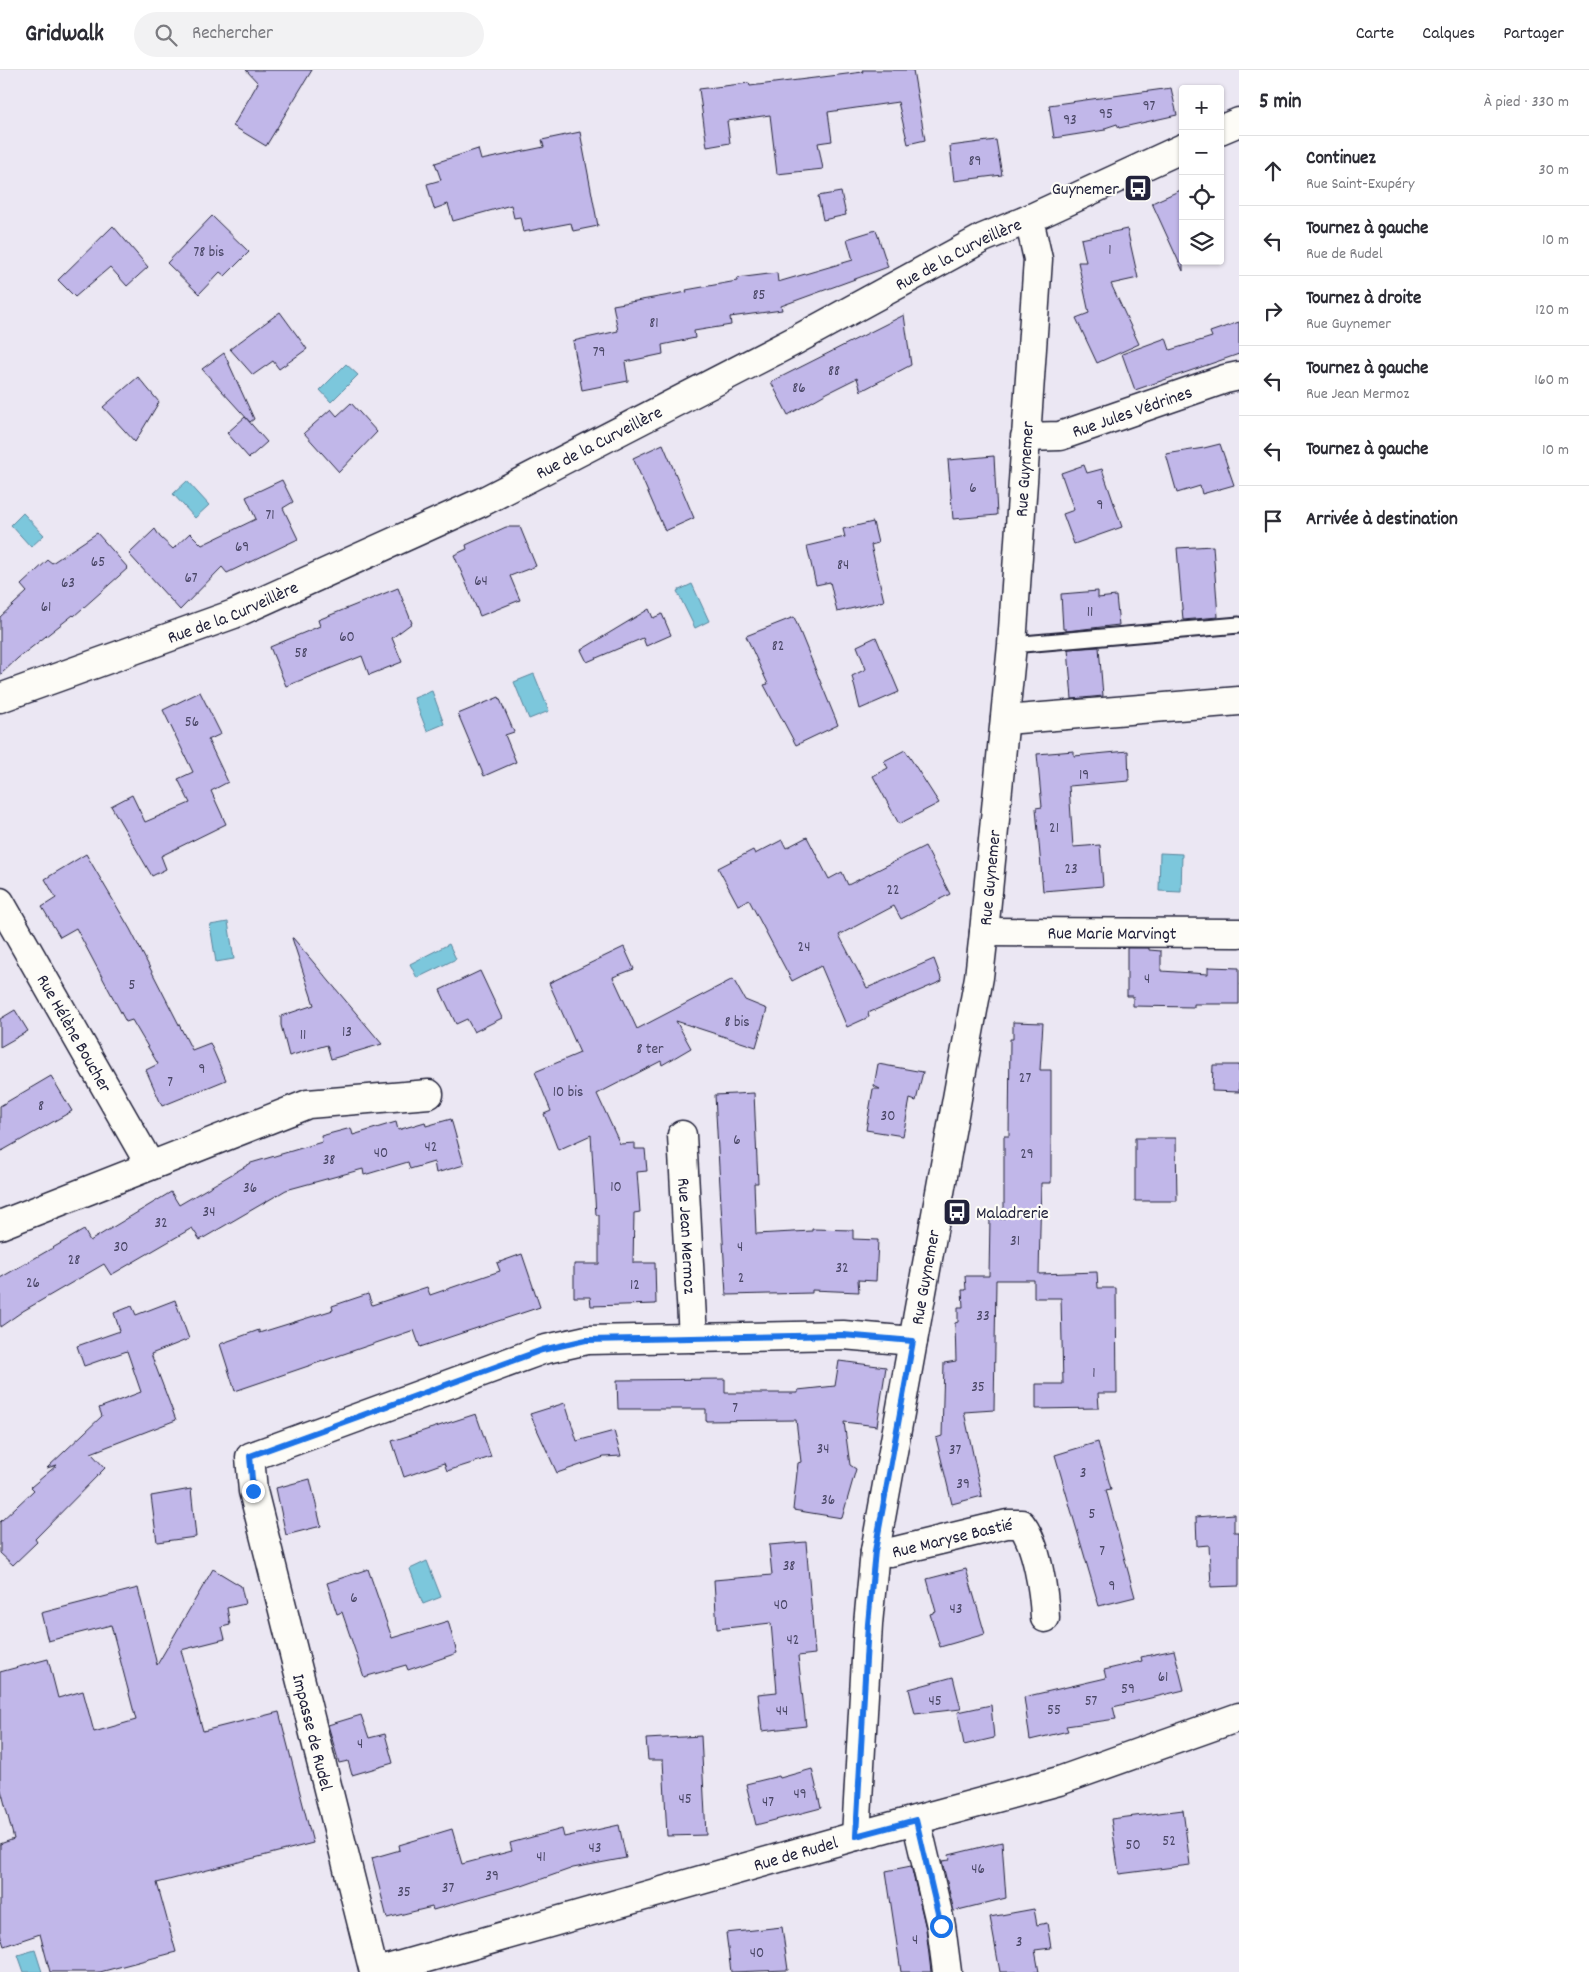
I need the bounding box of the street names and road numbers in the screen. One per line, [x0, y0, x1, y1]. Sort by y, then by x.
street label: Rue de la Curveillère [892, 213, 1026, 298]
street label: Rue Jules Védrines [1069, 381, 1196, 446]
street label: Rue de la Curveillère [532, 401, 667, 487]
street label: Rue Guynemer [1011, 420, 1042, 518]
street label: Rue de la Curveillère [165, 576, 303, 652]
street label: Rue Guynemer [975, 829, 1009, 927]
street label: Rue Marie Marvingt [1047, 922, 1177, 948]
street label: Rue Hélène Boucher [29, 971, 116, 1098]
street label: Rue Jean Mermoz [669, 1177, 701, 1295]
street label: Rue Guynemer [906, 1228, 948, 1327]
street label: Rue Maryse Bastié [890, 1514, 1013, 1566]
street label: Impasse de Rudel [284, 1672, 337, 1794]
street label: Rue de Rudel [751, 1832, 842, 1879]

